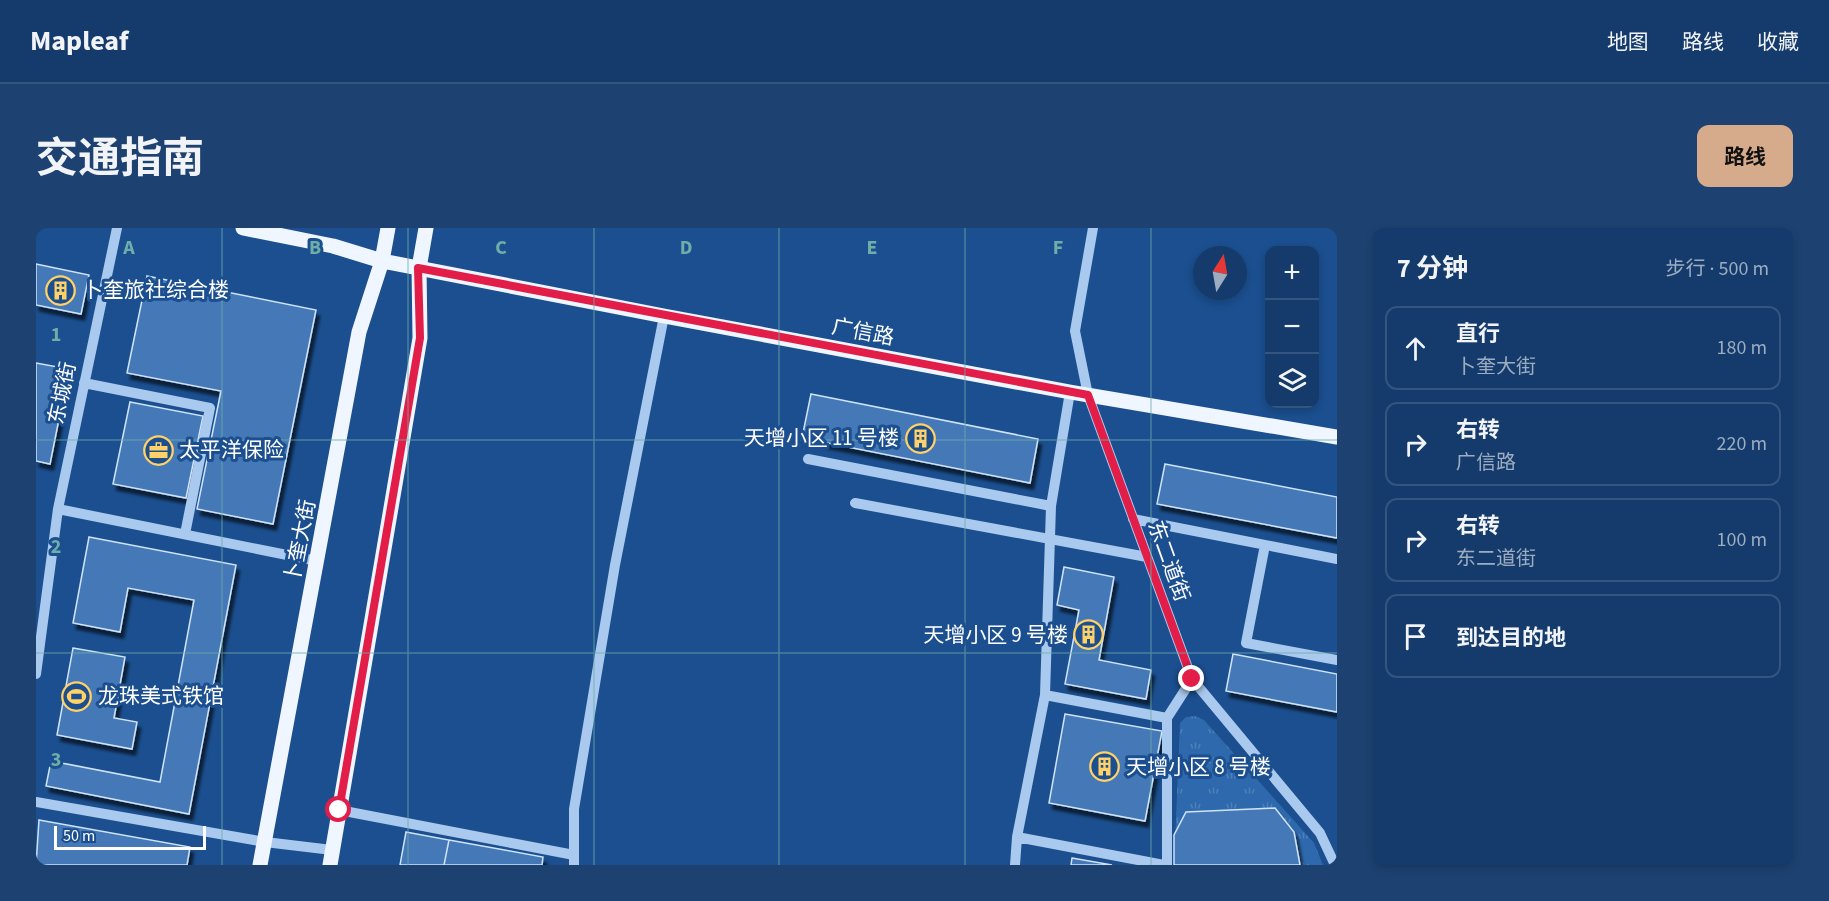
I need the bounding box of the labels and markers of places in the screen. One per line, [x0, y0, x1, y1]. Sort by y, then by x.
building icon: 卜奎旅社综合楼 [45, 274, 77, 306]
place label: 卜奎旅社综合楼 [82, 275, 229, 305]
building icon: 天增小区 11 号楼 [904, 422, 936, 454]
place label: 天增小区 11 号楼 [744, 423, 899, 453]
office icon: 太平洋保险 [142, 434, 174, 466]
place label: 太平洋保险 [179, 435, 284, 465]
building icon: 天增小区 9 号楼 [1073, 619, 1105, 651]
place label: 天增小区 9 号楼 [923, 620, 1068, 650]
sports icon: 龙珠美式铁馆 [61, 680, 93, 712]
place label: 龙珠美式铁馆 [98, 681, 224, 711]
building icon: 天增小区 8 号楼 [1089, 751, 1121, 783]
place label: 天增小区 8 号楼 [1126, 752, 1271, 782]

